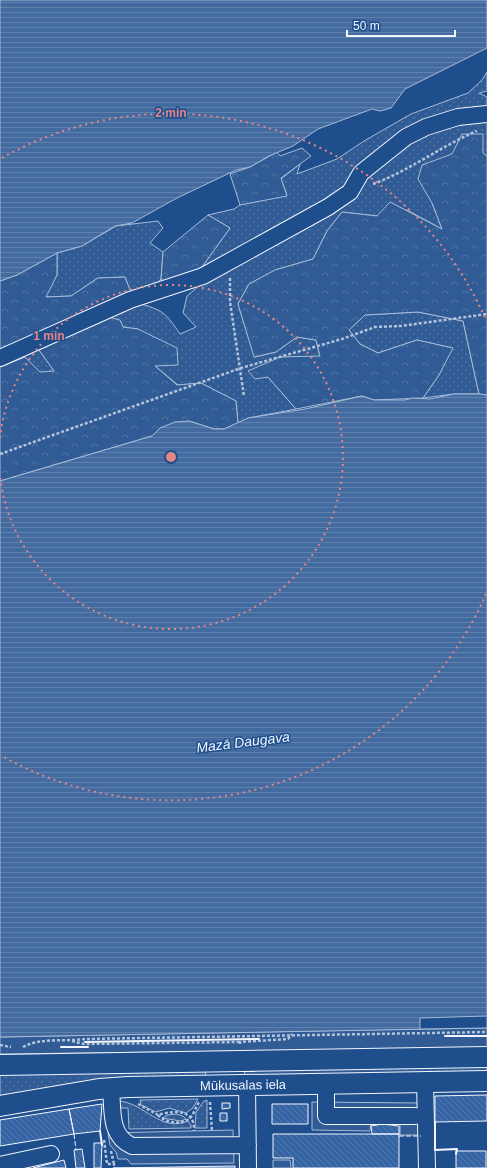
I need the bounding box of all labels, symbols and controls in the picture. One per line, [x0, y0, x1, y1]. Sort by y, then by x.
scale bar [347, 12, 455, 38]
text: 50 m [353, 19, 380, 33]
text: 2 min [155, 106, 187, 120]
text: 1 min [33, 329, 65, 343]
centre of rings [164, 450, 178, 464]
water label: Mazā Daugava [195, 728, 291, 756]
street label: Mūkusalas iela [200, 1077, 287, 1093]

